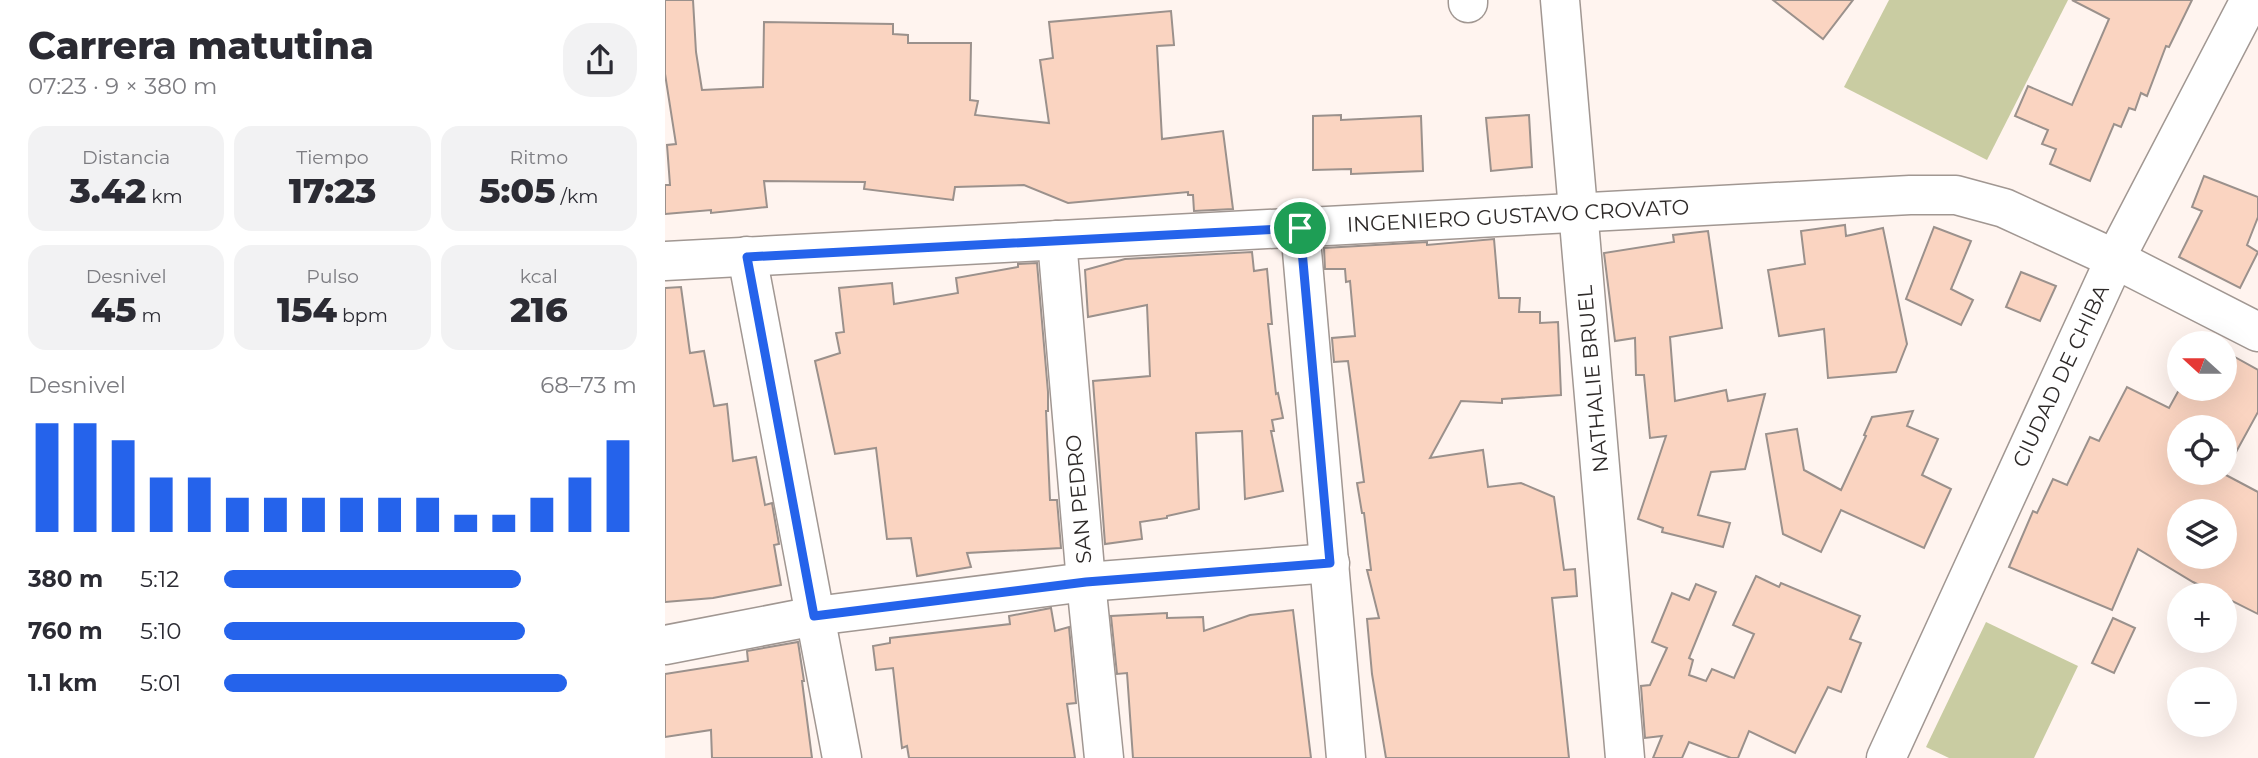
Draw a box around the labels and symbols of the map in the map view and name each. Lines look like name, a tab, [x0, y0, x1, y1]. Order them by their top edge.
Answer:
street label: INGENIERO GUSTAVO CROVATO	[1346, 194, 1690, 237]
pin	[1270, 198, 1330, 258]
street label: CIUDAD DE CHIBA	[2007, 280, 2114, 471]
street label: NATHALIE BRUEL	[1572, 284, 1613, 474]
north arrow	[2167, 331, 2237, 401]
street label: SAN PEDRO	[1060, 433, 1097, 565]

